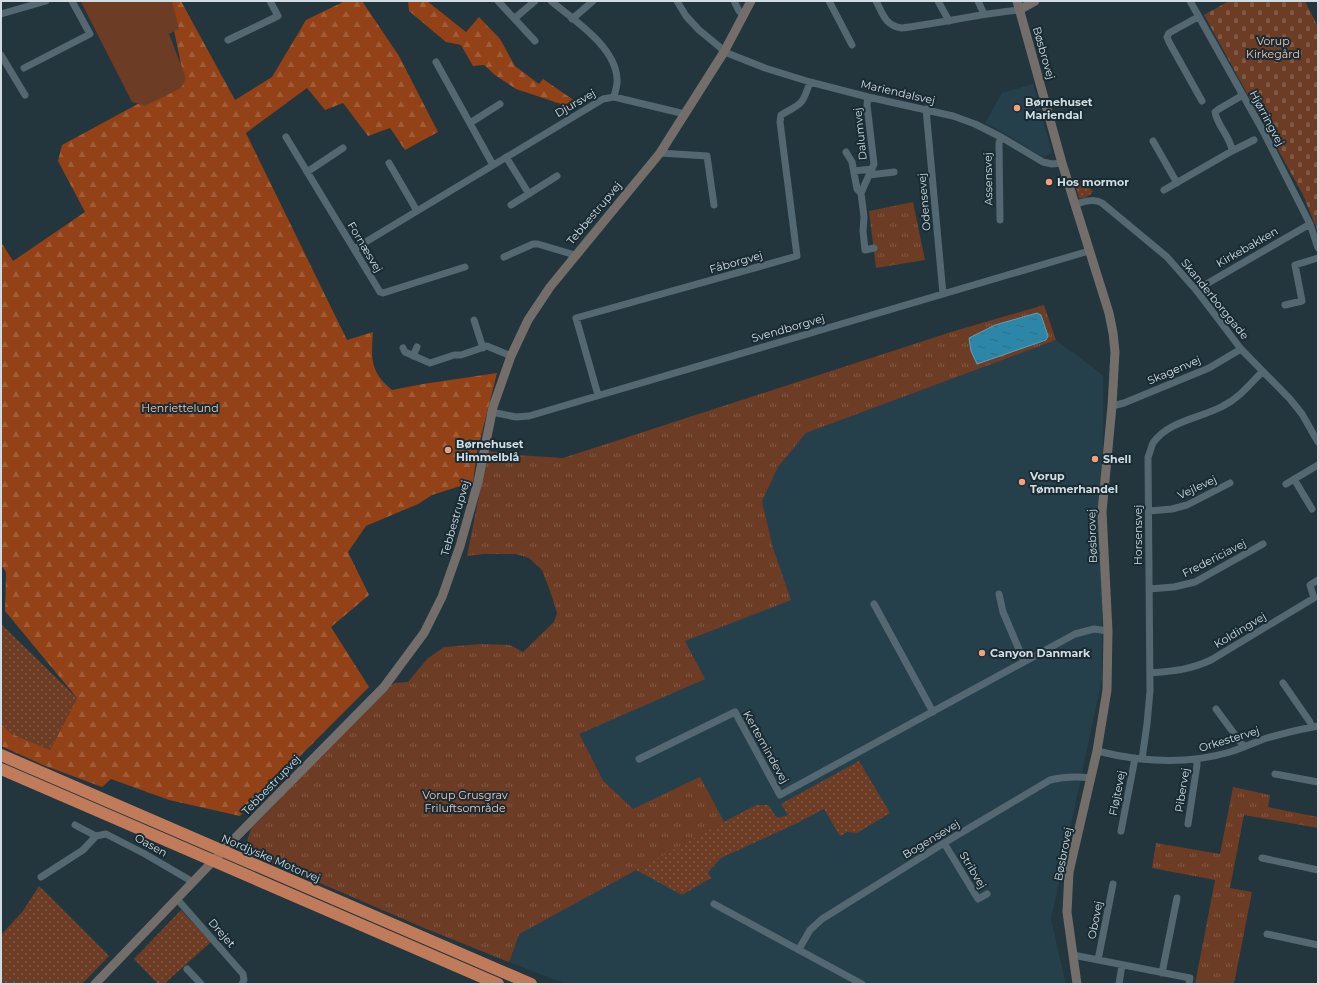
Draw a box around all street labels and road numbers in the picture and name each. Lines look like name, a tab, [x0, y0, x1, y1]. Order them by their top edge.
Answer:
street label: Bøsbrovej	[1030, 25, 1058, 81]
street label: Mariendalsvej	[859, 77, 937, 107]
street label: Djursvej	[552, 86, 598, 120]
street label: Hjørringvej	[1246, 88, 1288, 148]
street label: Dalumvej	[850, 107, 870, 161]
street label: Assensvej	[981, 152, 995, 206]
street label: Odensevej	[914, 172, 934, 232]
street label: Tebbestrupvej	[563, 179, 625, 247]
street label: Fornæsvej	[344, 219, 386, 275]
street label: Kirkebakken	[1214, 224, 1280, 270]
street label: Fåborgvej	[708, 248, 764, 276]
street label: Skanderborggade	[1178, 256, 1252, 342]
street label: Svendborgvej	[750, 311, 826, 345]
street label: Skagenvej	[1145, 352, 1203, 388]
street label: Vejlevej	[1175, 472, 1219, 502]
street label: Tebbestrupvej	[437, 478, 473, 558]
street label: Horsensvej	[1131, 505, 1145, 565]
street label: Bøsbrovej	[1084, 509, 1100, 563]
street label: Fredericiavej	[1180, 536, 1248, 580]
street label: Koldingvej	[1211, 609, 1269, 651]
street label: Kertemindevej	[740, 708, 792, 786]
street label: Orkestervej	[1197, 723, 1261, 755]
street label: Tebbestrupvej	[239, 752, 303, 818]
street label: Pibervej	[1172, 767, 1192, 813]
street label: Fløjtevej	[1106, 769, 1128, 817]
street label: Bogensevej	[900, 816, 962, 862]
street label: Bøsbrovej	[1051, 826, 1075, 882]
street label: Oasen	[132, 830, 170, 860]
street label: Nordjyske Motorvej	[219, 831, 323, 885]
street label: Stribvej	[956, 849, 990, 891]
street label: Obovej	[1084, 900, 1106, 940]
street label: Drejet	[206, 916, 239, 951]

